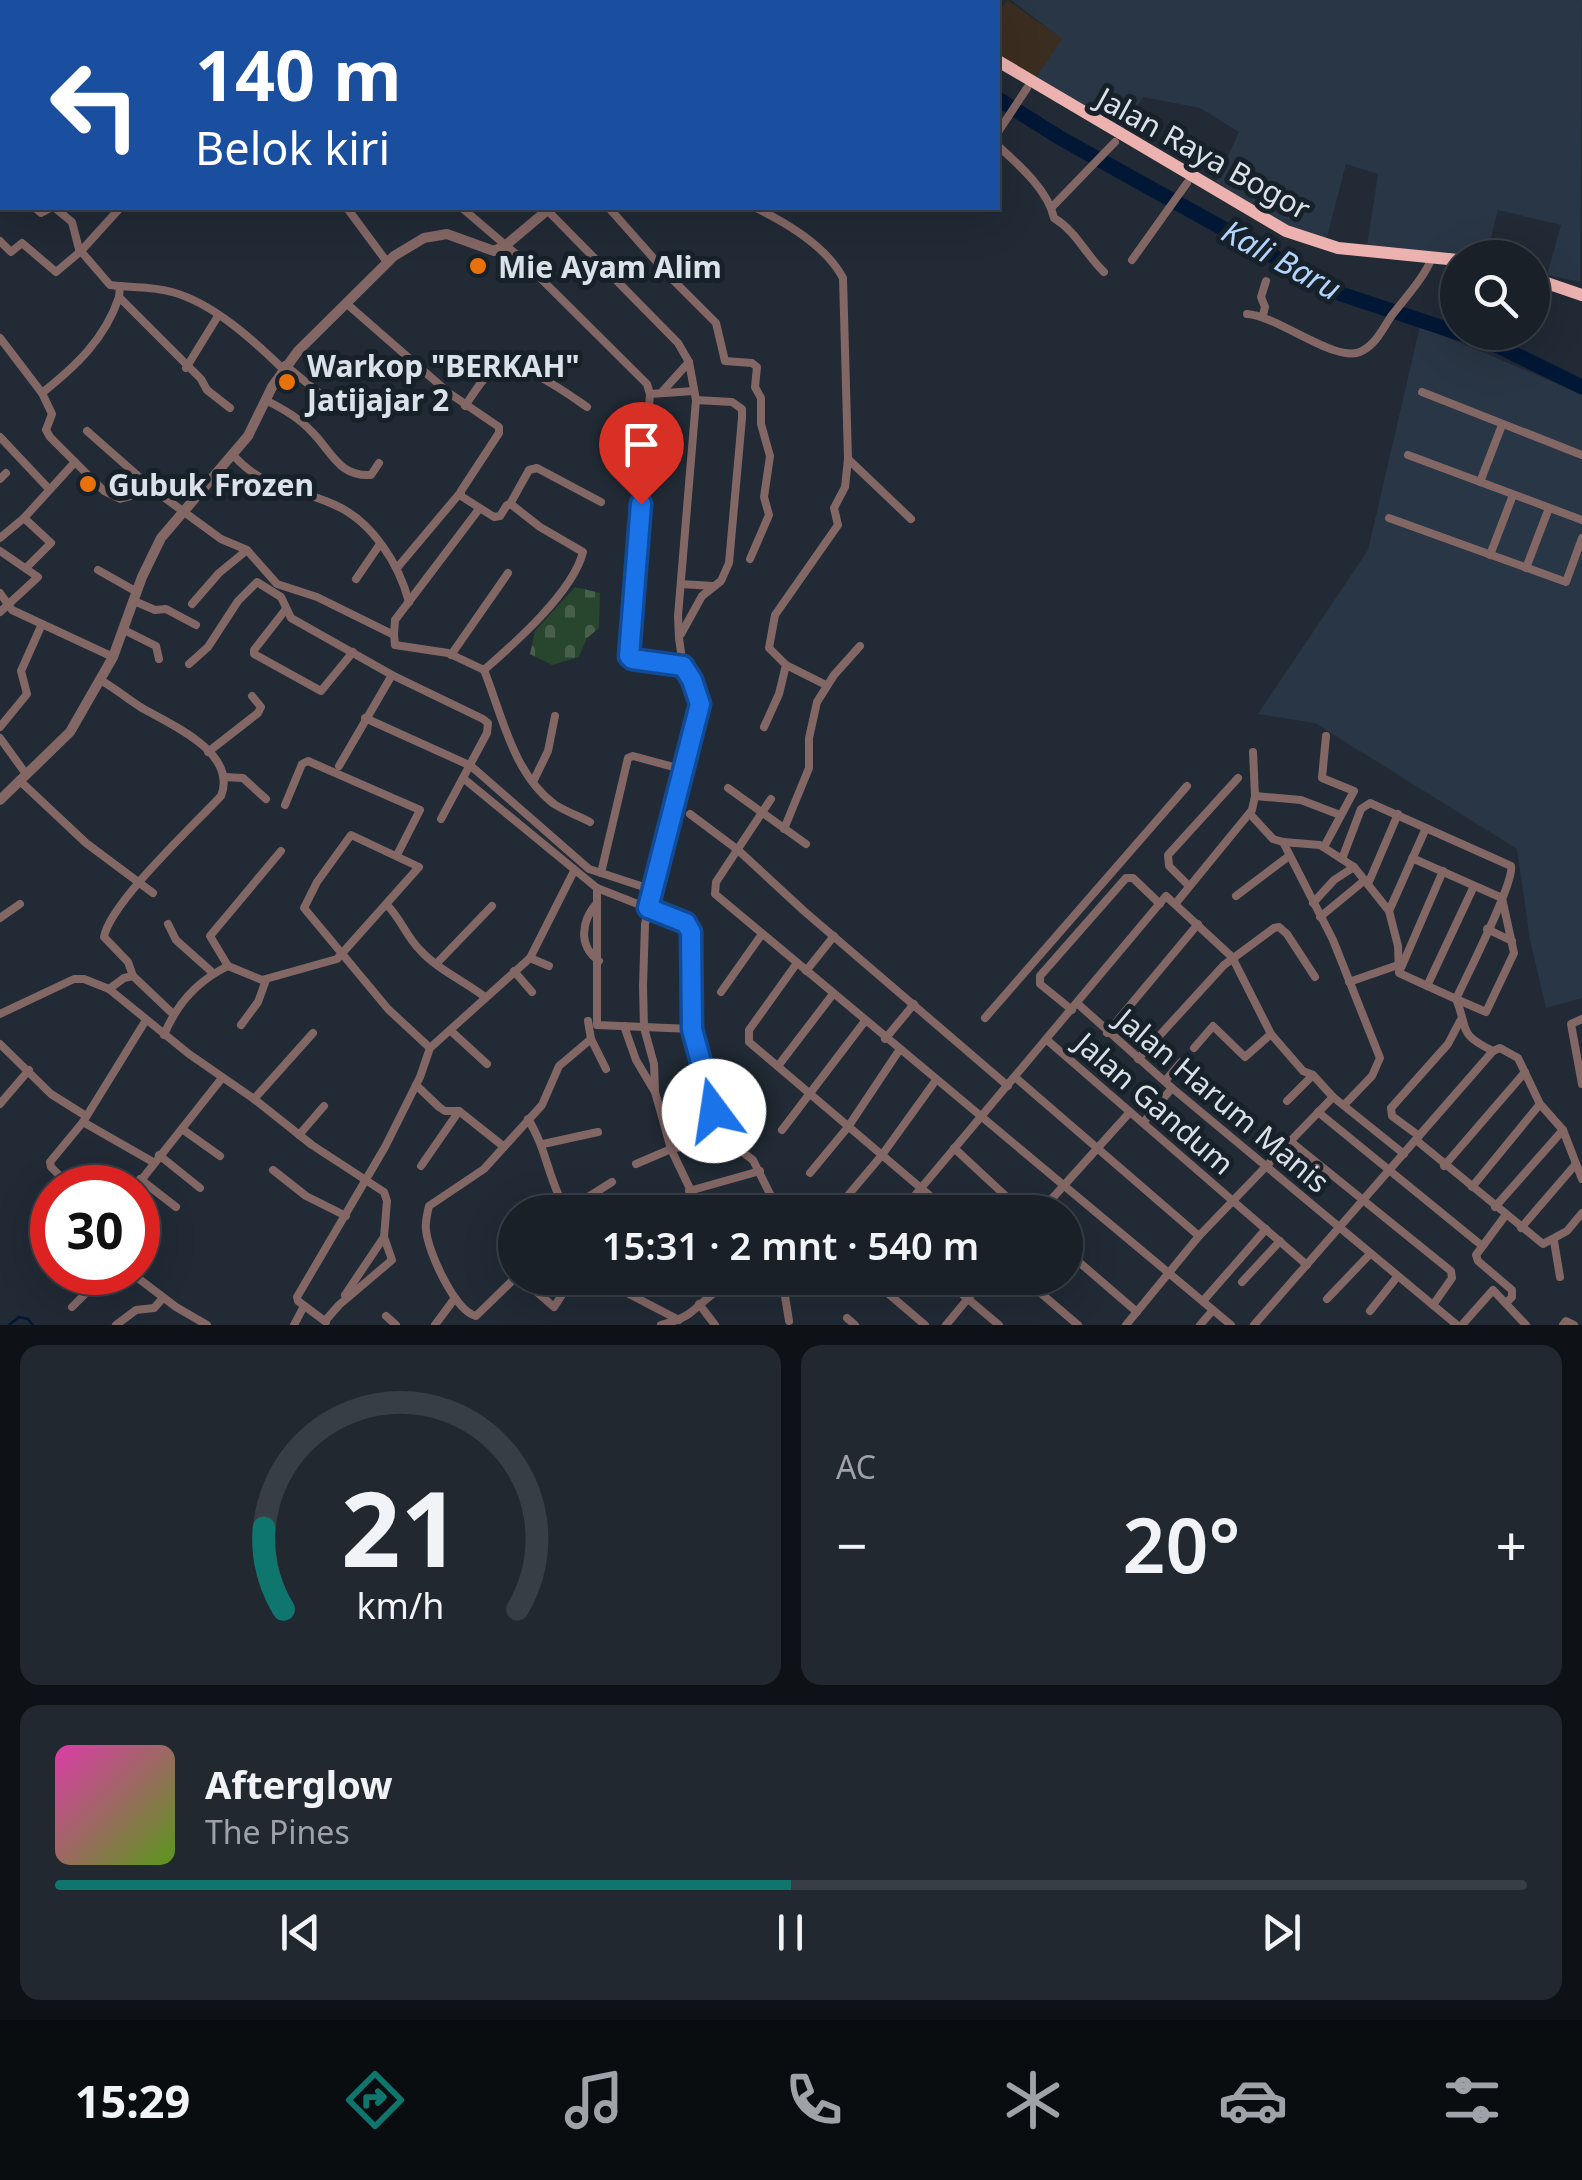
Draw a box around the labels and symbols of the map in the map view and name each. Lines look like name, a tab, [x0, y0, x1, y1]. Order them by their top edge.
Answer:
street label: Jalan Raya Bogor	[1087, 76, 1318, 229]
water label: Kali Baru	[1215, 209, 1349, 309]
place label: Mie Ayam Alim	[498, 246, 722, 287]
marker: Mie Ayam Alim	[467, 255, 489, 277]
place label: Warkop "BERKAH" Jatijajar 2	[304, 345, 580, 420]
marker: Warkop "BERKAH" Jatijajar 2	[276, 371, 298, 393]
pin	[599, 402, 684, 505]
place label: Gubuk Frozen	[108, 464, 314, 505]
marker: Gubuk Frozen	[77, 473, 99, 495]
street label: Jalan Harum Manis	[1105, 997, 1338, 1201]
street label: Jalan Gandum	[1064, 1021, 1243, 1183]
position arrow	[662, 1059, 766, 1163]
speed limit sign: 30	[30, 1165, 160, 1295]

